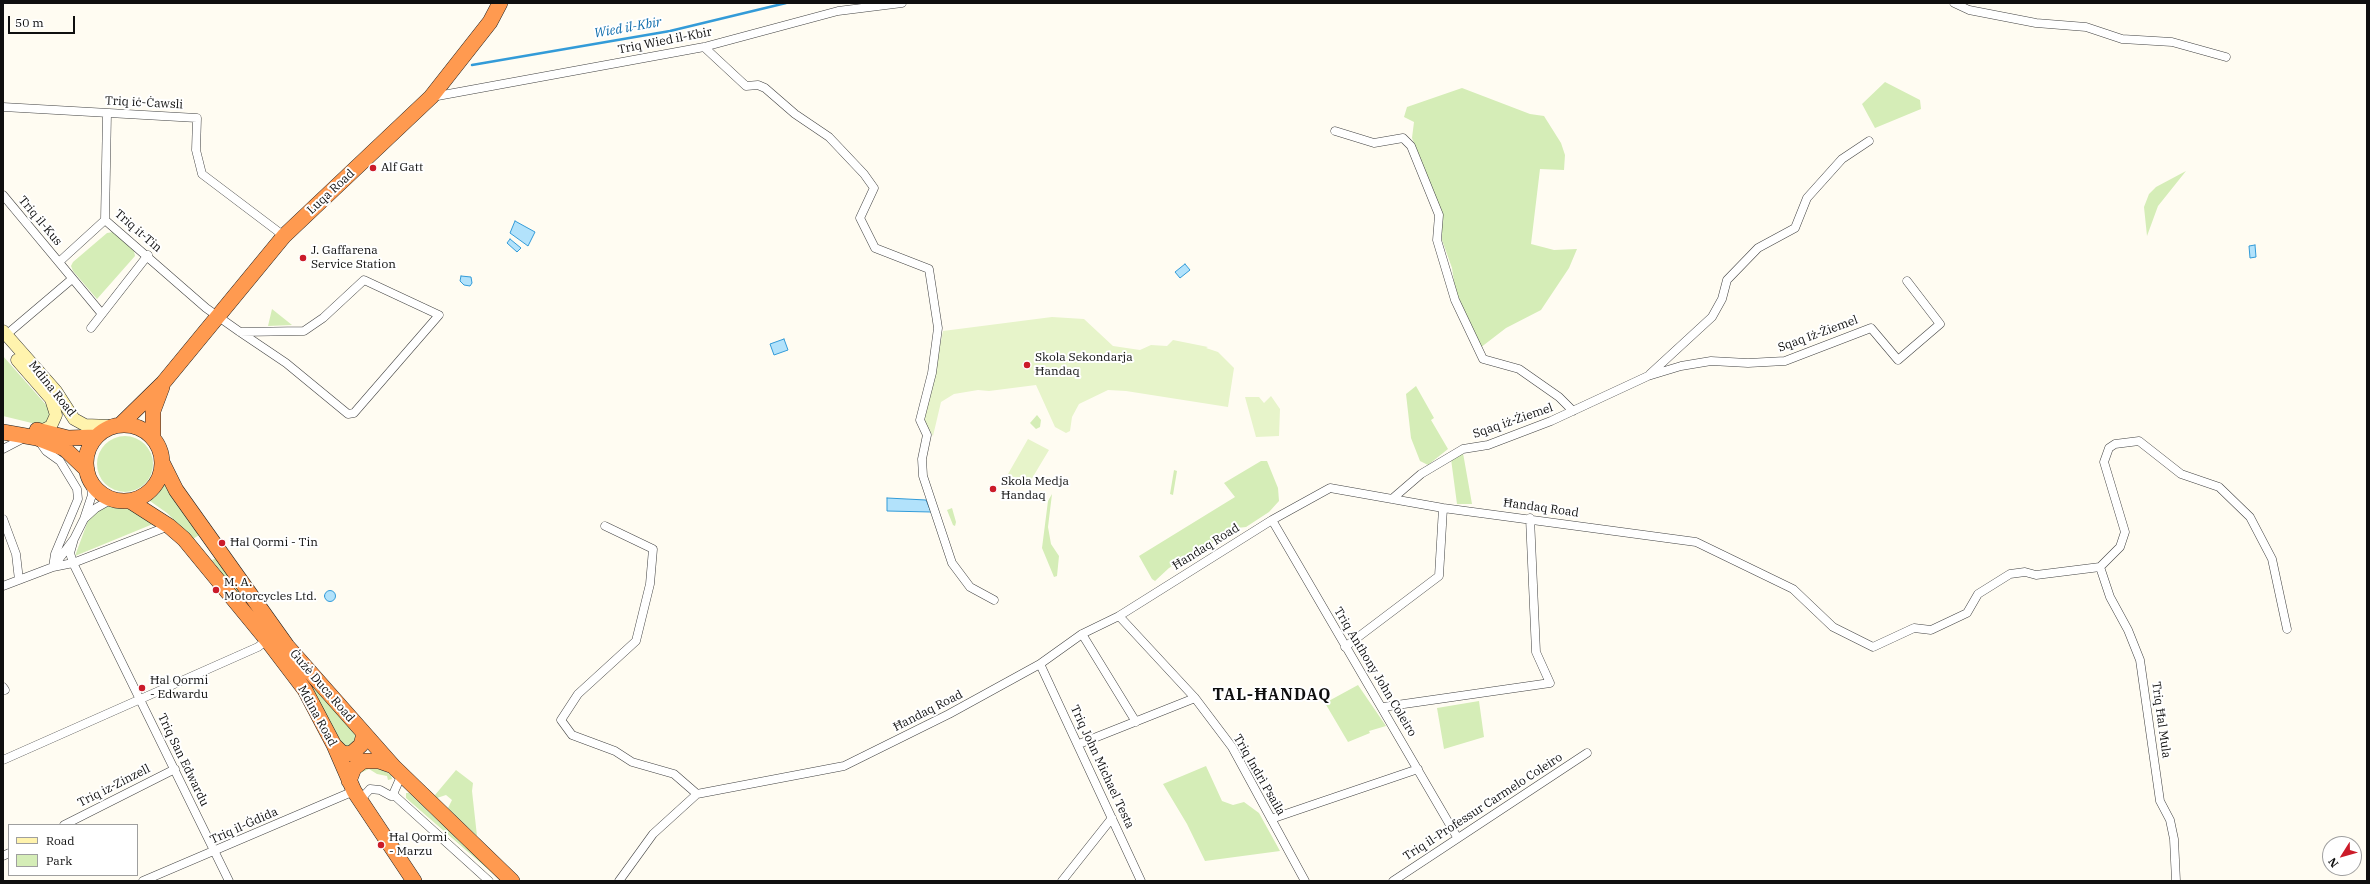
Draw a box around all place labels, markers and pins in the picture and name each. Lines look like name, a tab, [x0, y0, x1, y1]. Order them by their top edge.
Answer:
place label: Alf Gatt	[381, 161, 423, 175]
marker: Alf Gatt	[368, 163, 378, 173]
place label: J. Gaffarena Service Station	[311, 244, 396, 272]
marker: J. Gaffarena Service Station	[298, 253, 308, 263]
place label: Skola Sekondarja Ħandaq	[1035, 351, 1133, 379]
marker: Skola Sekondarja Ħandaq	[1022, 360, 1032, 370]
place label: Skola Medja Ħandaq	[1001, 475, 1069, 503]
marker: Skola Medja Ħandaq	[988, 484, 998, 494]
place label: Ħal Qormi - Tin	[230, 536, 318, 550]
marker: Ħal Qormi - Tin	[217, 538, 227, 548]
place label: M. A. Motorcycles Ltd.	[224, 576, 317, 604]
marker: M. A. Motorcycles Ltd.	[211, 585, 221, 595]
place label: Ħal Qormi - Edwardu	[150, 674, 208, 702]
marker: Ħal Qormi - Edwardu	[137, 683, 147, 693]
place label: Ħal Qormi - Marzu	[389, 831, 447, 859]
marker: Ħal Qormi - Marzu	[376, 840, 386, 850]

